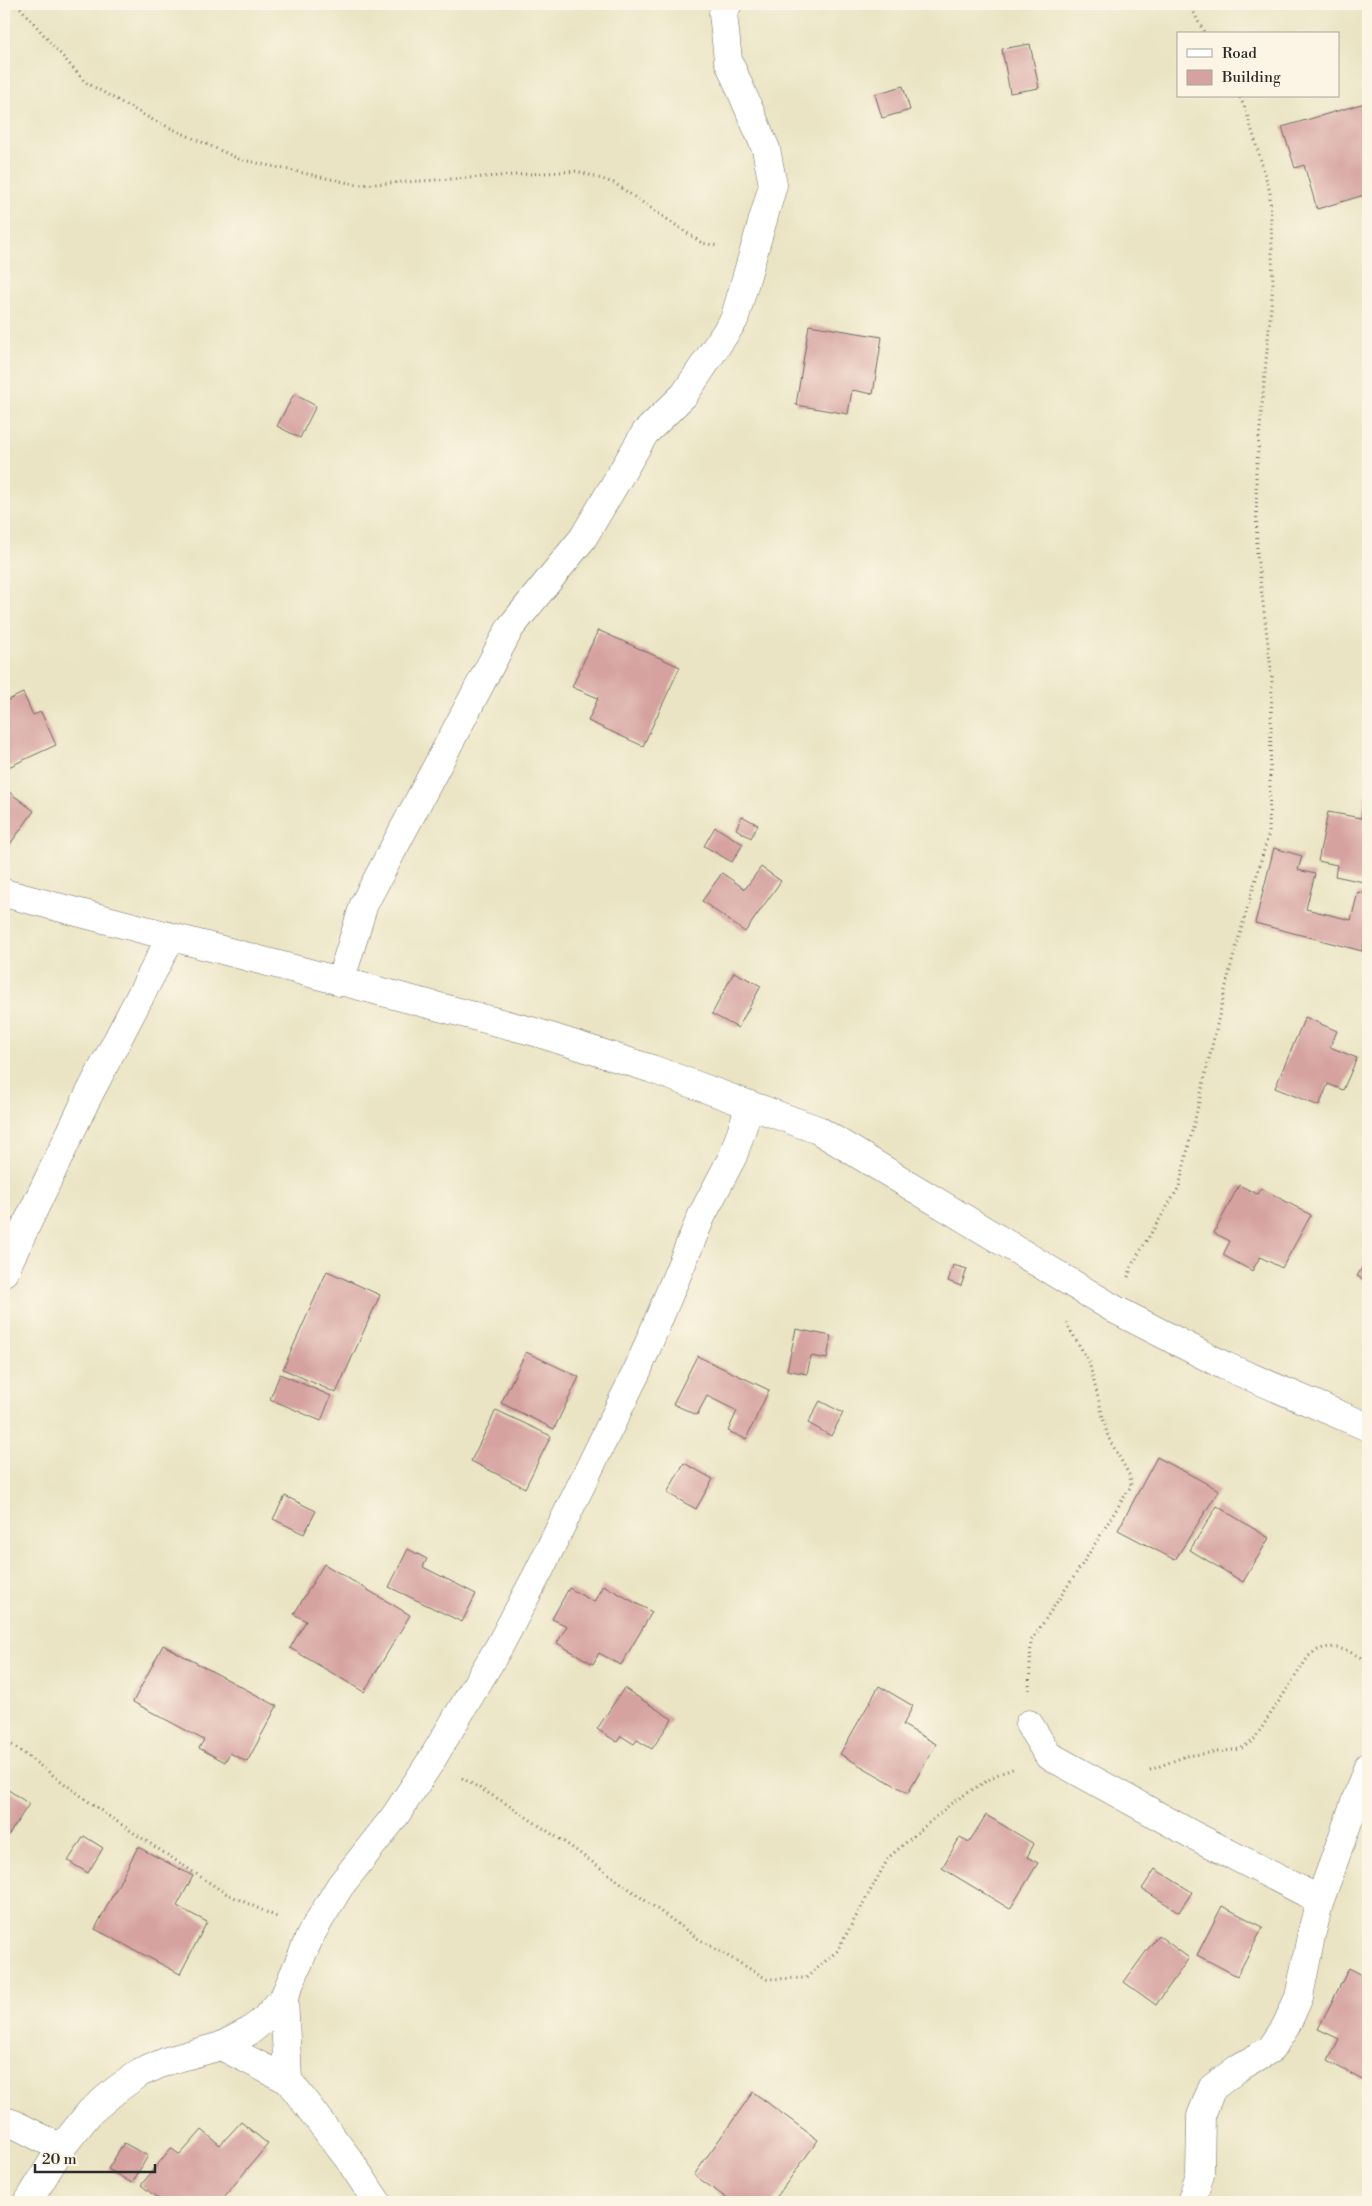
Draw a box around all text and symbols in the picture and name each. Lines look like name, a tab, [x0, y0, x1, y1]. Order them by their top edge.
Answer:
legend	[1177, 32, 1340, 98]
text: Road	[1222, 44, 1257, 63]
text: Building	[1221, 68, 1281, 87]
scale bar	[35, 2141, 155, 2173]
text: 20 m	[42, 2150, 77, 2169]

